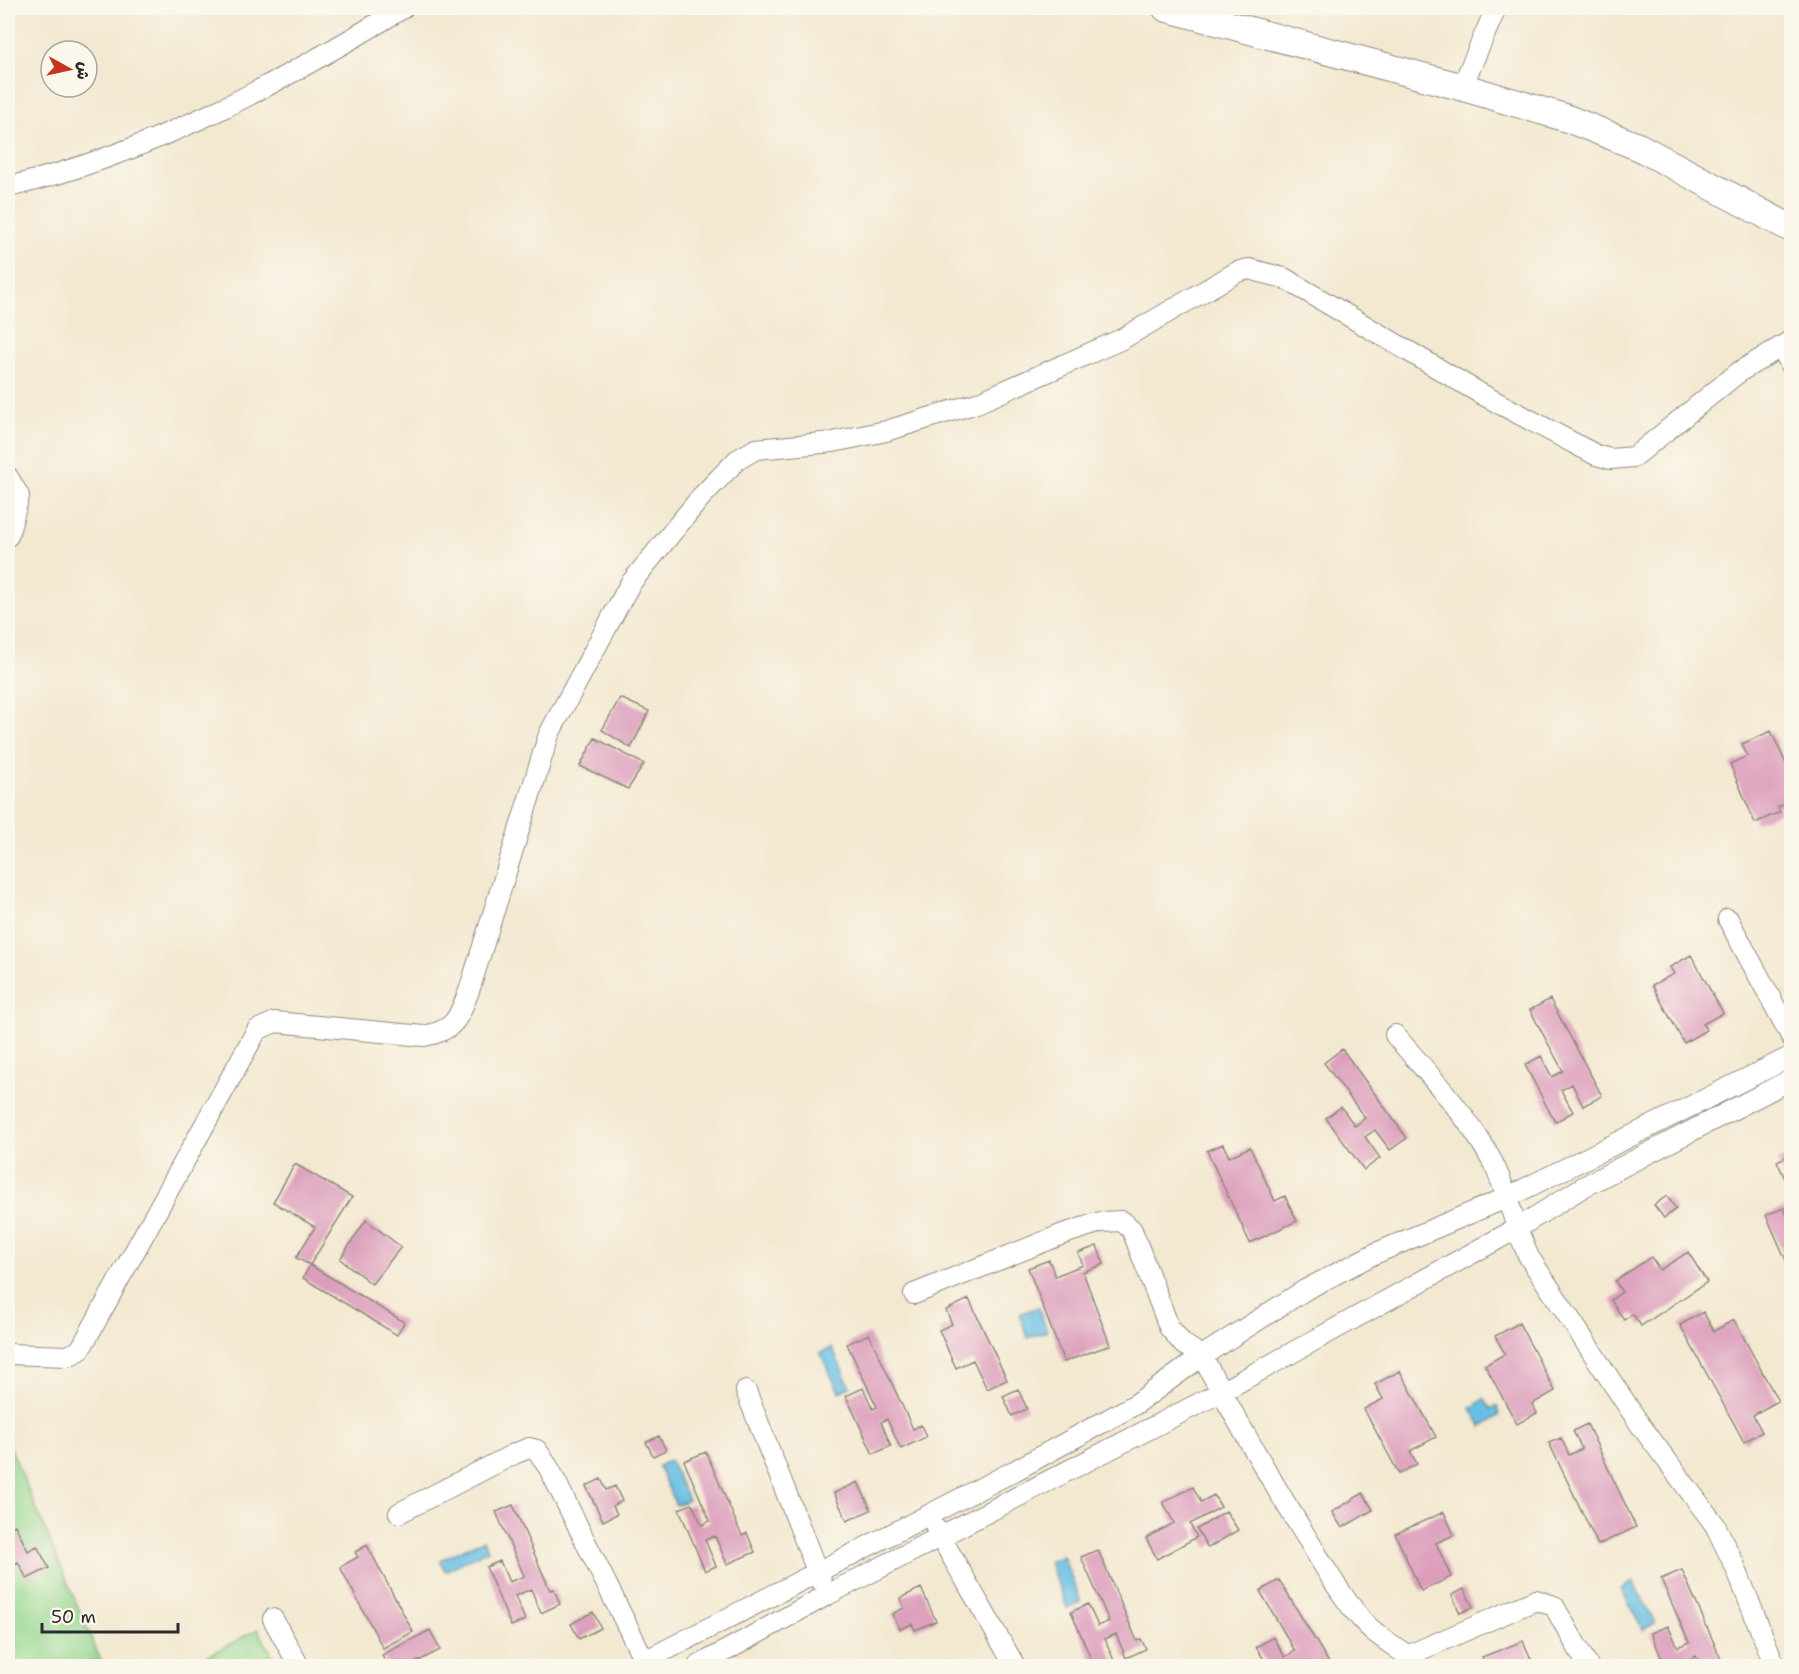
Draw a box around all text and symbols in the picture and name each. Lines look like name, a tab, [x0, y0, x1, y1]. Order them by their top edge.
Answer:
north arrow	[39, 39, 99, 99]
text: ش	[72, 61, 95, 81]
scale bar	[42, 1596, 178, 1634]
text: 50 m	[51, 1605, 96, 1629]

